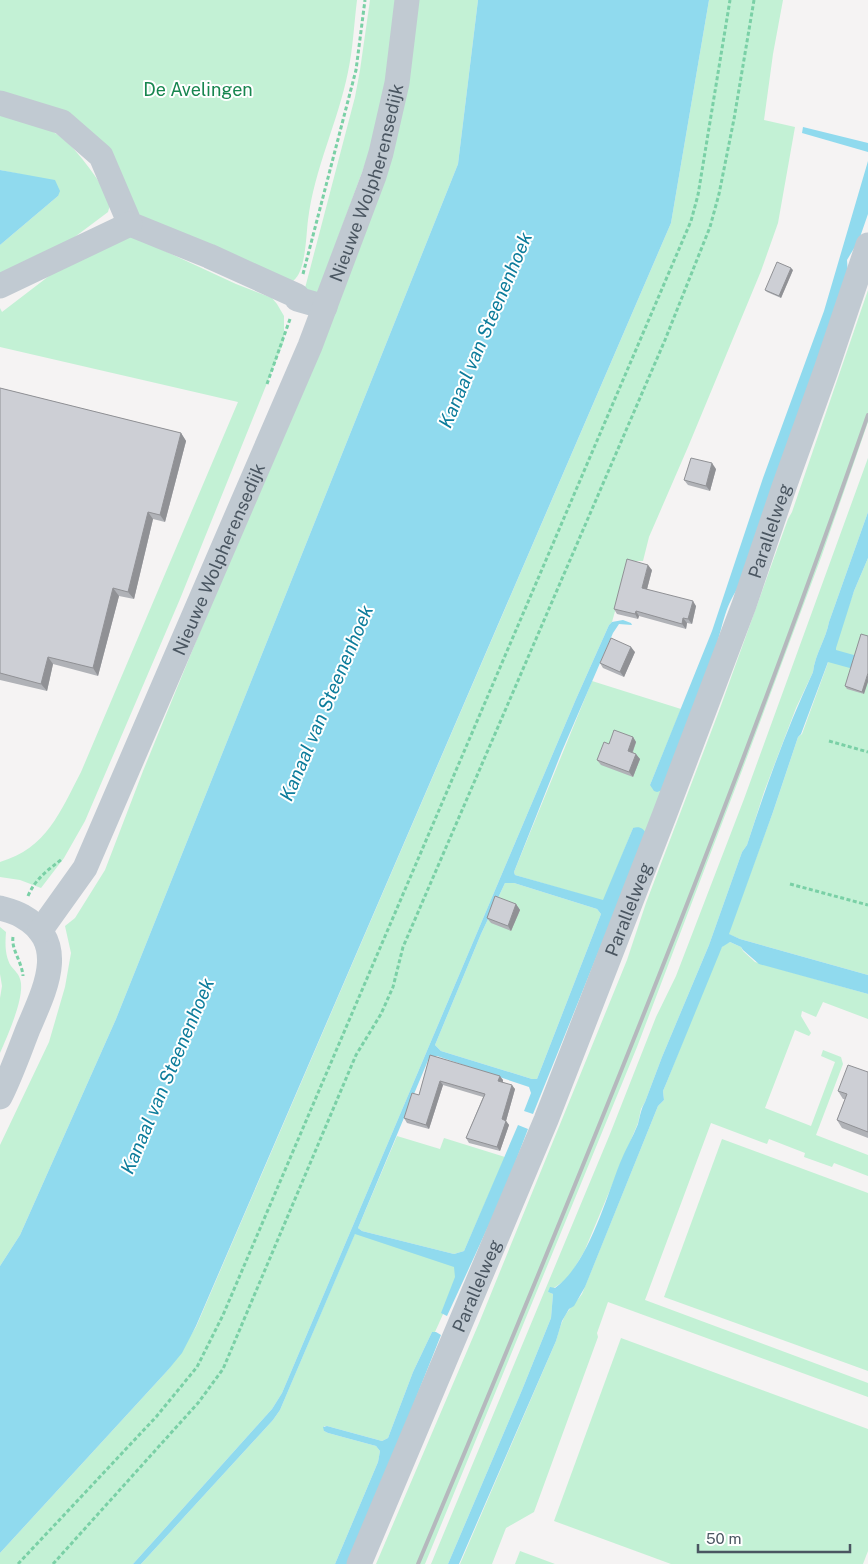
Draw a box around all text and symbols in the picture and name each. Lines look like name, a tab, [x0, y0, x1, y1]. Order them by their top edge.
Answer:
park label: De Avelingen	[143, 79, 253, 100]
street label: Nieuwe Wolpherensedijk	[325, 82, 407, 284]
water label: Kanaal van Steenenhoek	[434, 228, 537, 431]
street label: Nieuwe Wolpherensedijk	[168, 460, 269, 658]
street label: Parallelweg	[743, 481, 795, 581]
water label: Kanaal van Steenenhoek	[275, 601, 378, 804]
street label: Parallelweg	[600, 859, 656, 959]
water label: Kanaal van Steenenhoek	[116, 974, 219, 1177]
street label: Parallelweg	[447, 1236, 505, 1335]
scale bar	[698, 1522, 850, 1554]
text: 50 m	[706, 1530, 741, 1547]

